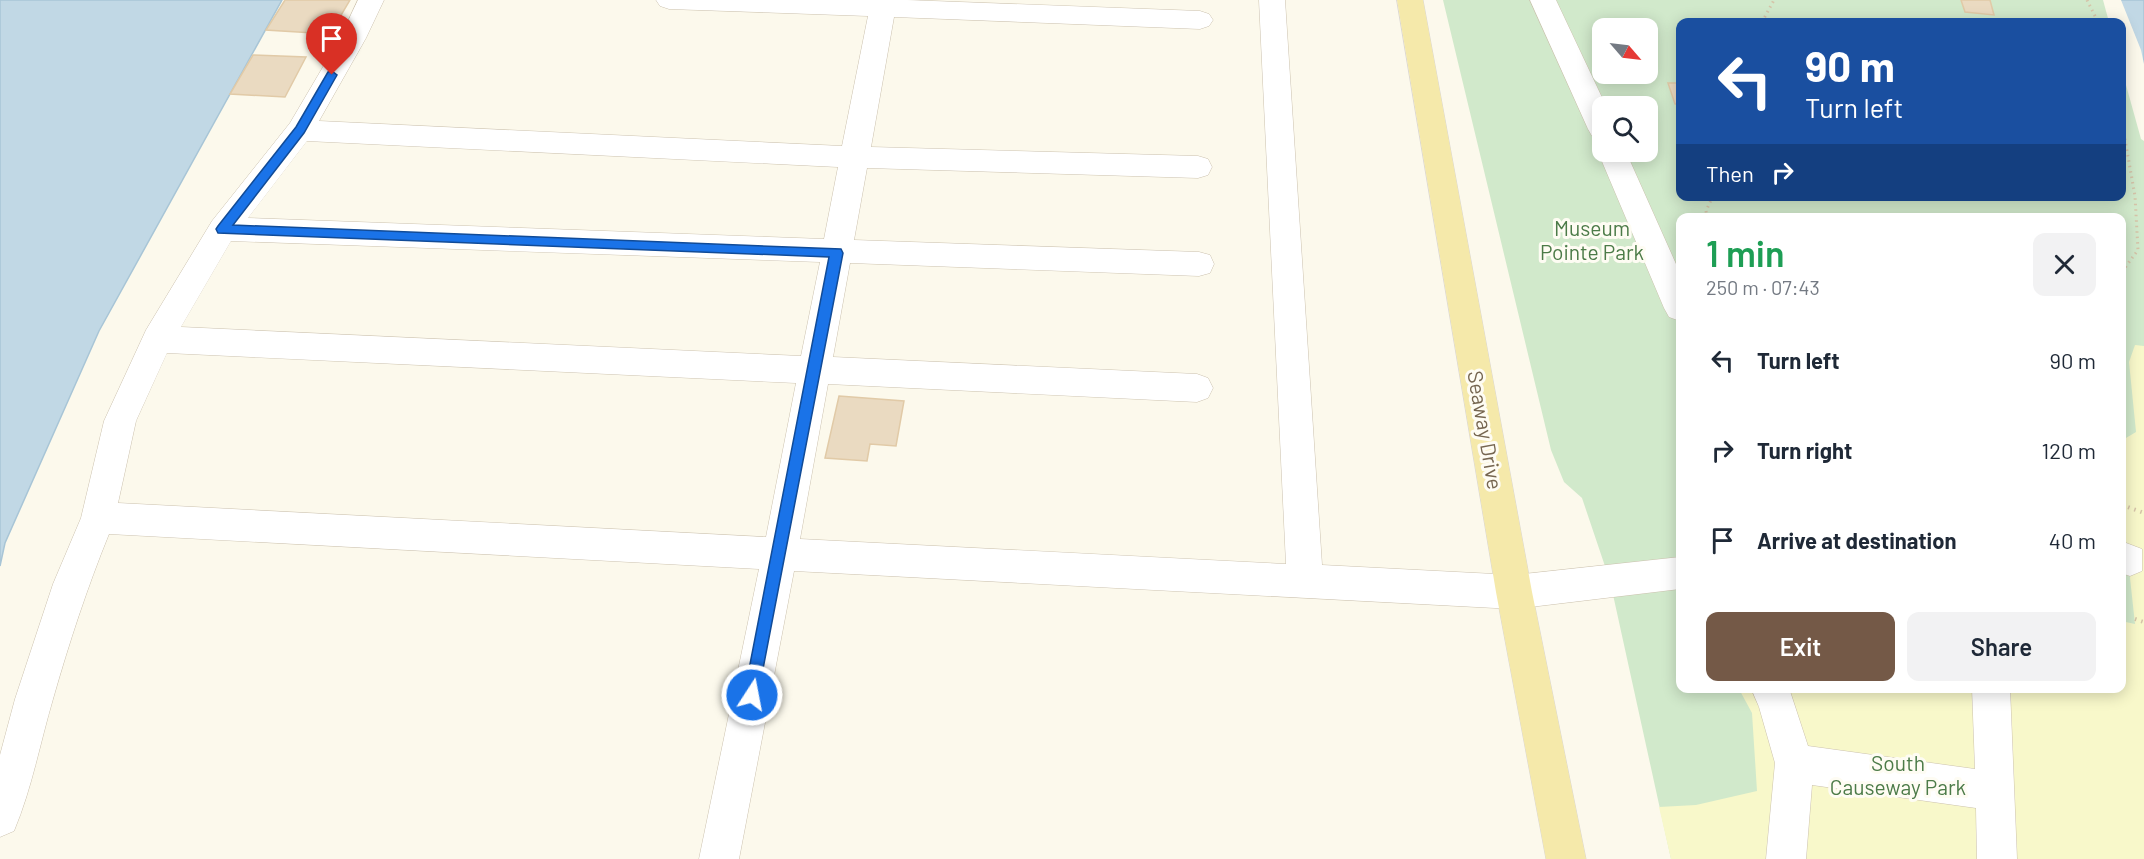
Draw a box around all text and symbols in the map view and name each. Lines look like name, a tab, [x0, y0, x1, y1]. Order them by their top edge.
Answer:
pin	[306, 13, 357, 75]
north arrow	[1592, 18, 1658, 84]
map controls	[1592, 18, 1658, 162]
icon: arrive	[315, 22, 348, 55]
text: 90 m	[1805, 40, 1895, 90]
icon: left	[1706, 42, 1784, 120]
text: Turn left	[1805, 91, 1903, 123]
button: search	[1592, 96, 1658, 162]
icon: right	[1766, 156, 1799, 189]
text: Then	[1706, 160, 1754, 186]
park label: Museum Pointe Park	[1540, 215, 1644, 264]
text: 1 min	[1706, 231, 1785, 274]
button: close	[2033, 233, 2096, 296]
text: 250 m · 07:43	[1706, 275, 1820, 299]
icon: left	[1706, 344, 1739, 377]
text: Turn left	[1757, 347, 1840, 373]
text: 90 m	[2050, 347, 2096, 373]
street label: Seaway Drive	[1463, 369, 1509, 491]
icon: right	[1706, 434, 1739, 467]
text: Turn right	[1757, 437, 1852, 463]
text: 120 m	[2041, 437, 2096, 463]
icon: arrive	[1706, 524, 1739, 557]
text: Arrive at destination	[1757, 527, 1956, 553]
text: 40 m	[2049, 527, 2096, 553]
button: Exit	[1706, 612, 1895, 681]
button: Share	[1907, 612, 2096, 681]
position arrow	[720, 663, 784, 727]
park label: South Causeway Park	[1830, 750, 1966, 799]

